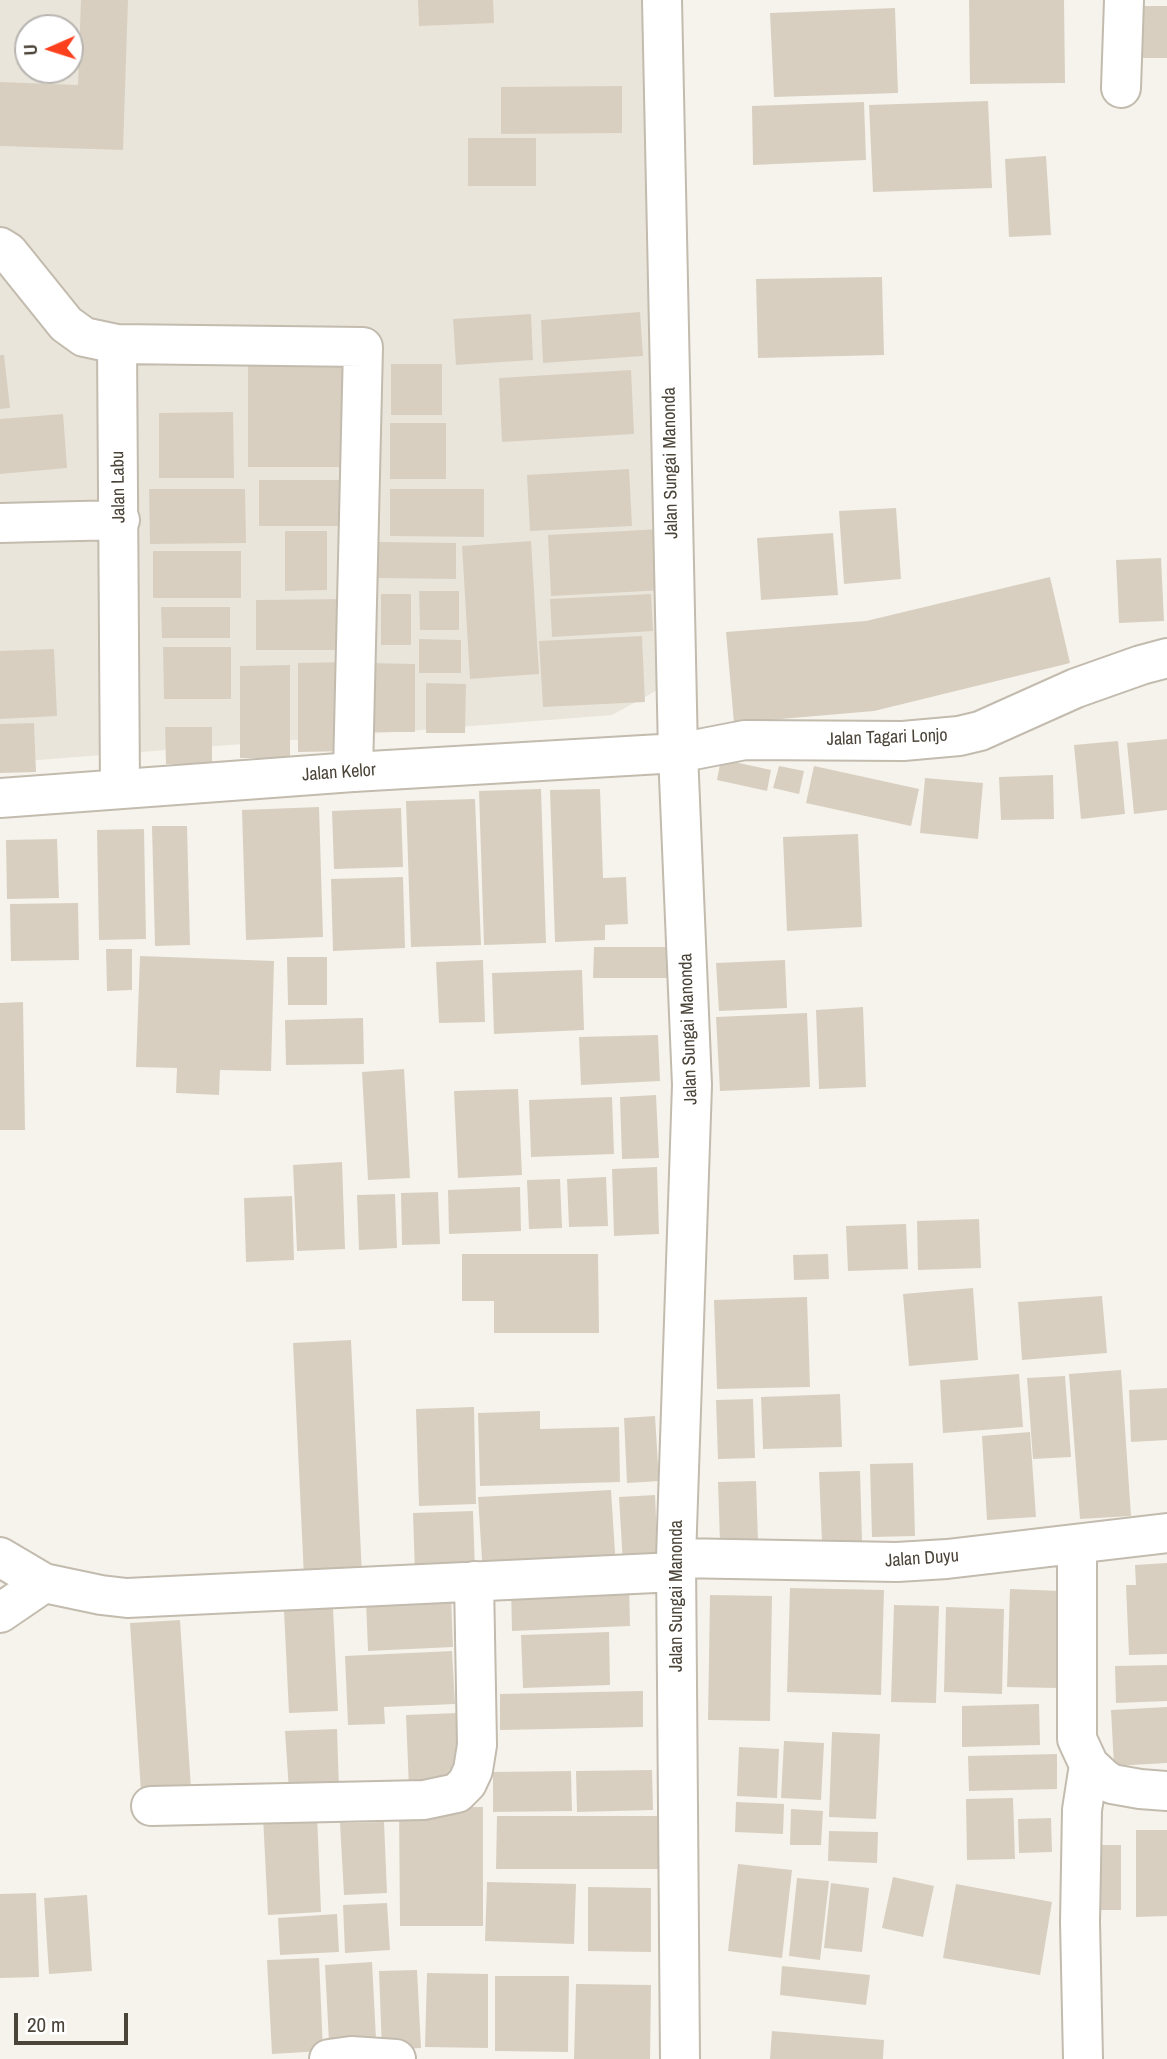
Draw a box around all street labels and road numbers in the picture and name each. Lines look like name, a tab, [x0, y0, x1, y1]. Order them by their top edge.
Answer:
street label: Jalan Sungai Manonda	[659, 387, 683, 539]
street label: Jalan Labu	[108, 451, 130, 523]
street label: Jalan Tagari Lonjo	[826, 725, 948, 751]
street label: Jalan Kelor	[301, 760, 377, 786]
street label: Jalan Sungai Manonda	[676, 953, 702, 1105]
street label: Jalan Sungai Manonda	[666, 1520, 688, 1672]
street label: Jalan Duyu	[884, 1546, 960, 1572]

